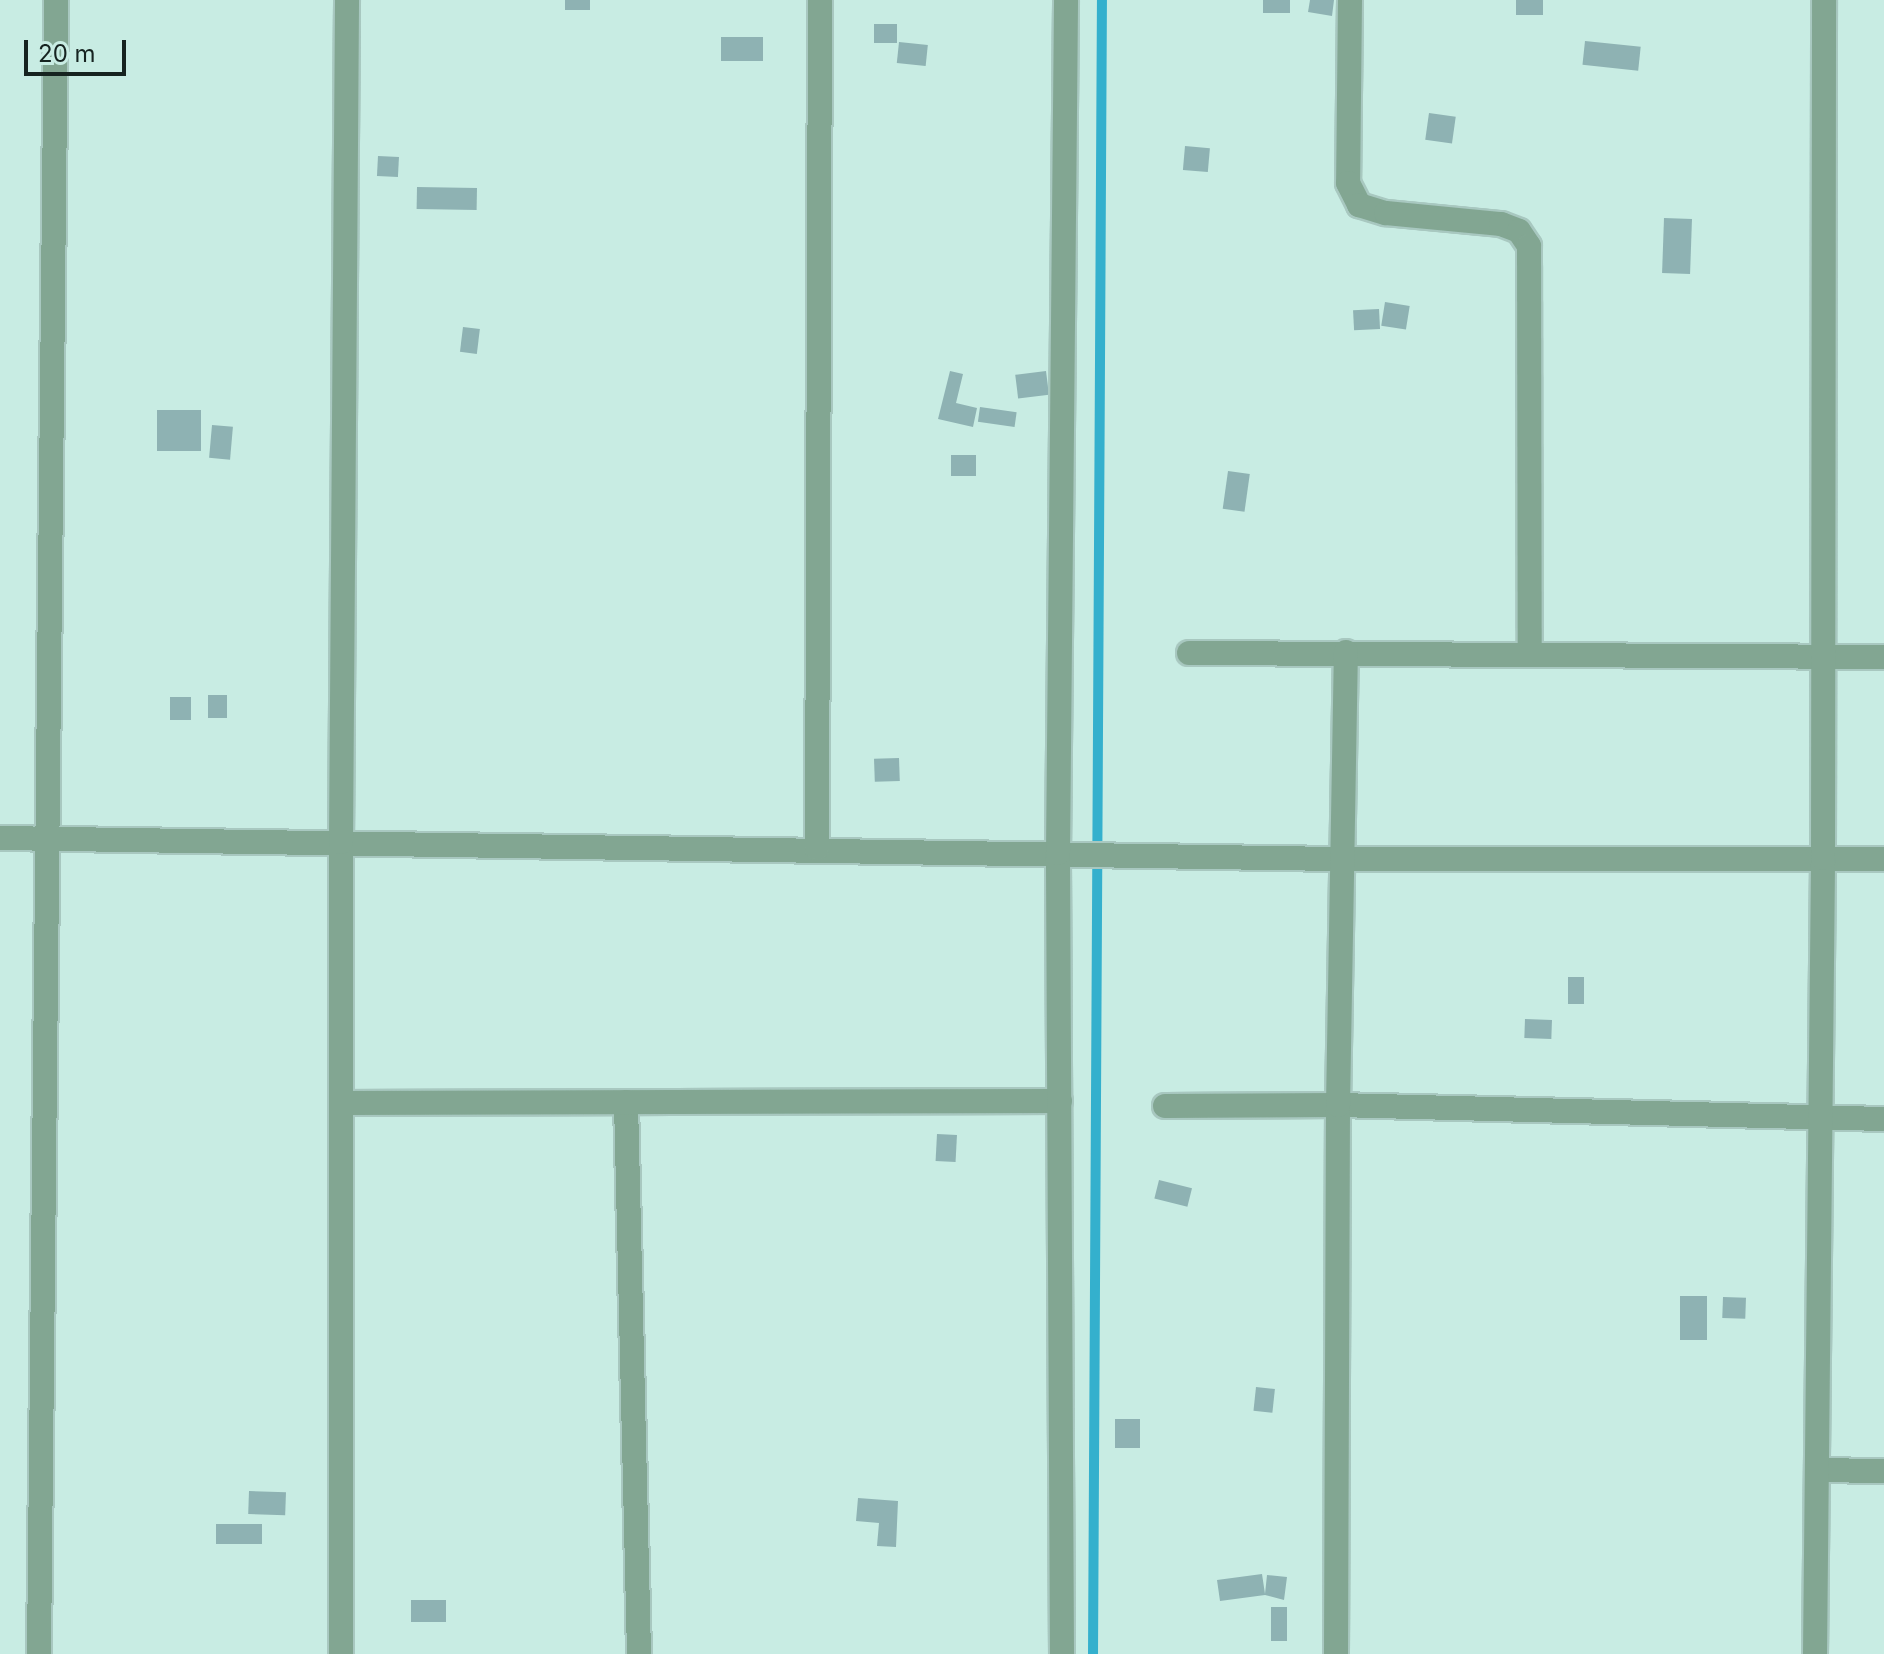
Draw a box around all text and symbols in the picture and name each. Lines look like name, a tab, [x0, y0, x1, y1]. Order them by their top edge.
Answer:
scale bar	[28, 24, 130, 74]
text: 20 m	[38, 39, 96, 68]

